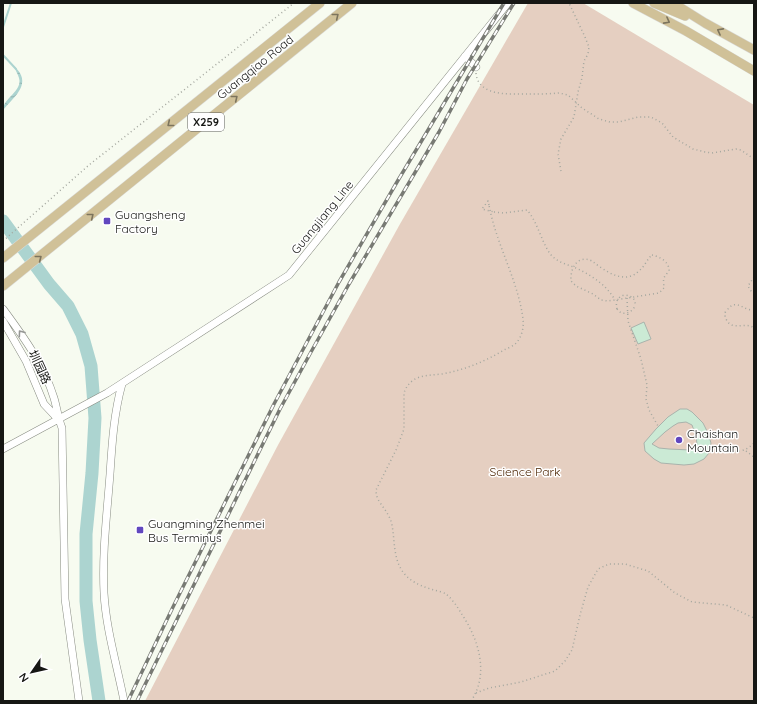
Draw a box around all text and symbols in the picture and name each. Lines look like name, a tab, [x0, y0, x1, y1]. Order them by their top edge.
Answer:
one-way arrow	[331, 14, 338, 21]
one-way arrow	[663, 17, 671, 24]
one-way arrow	[716, 28, 724, 36]
street label: Guangqiao Road	[214, 32, 296, 102]
one-way arrow	[231, 96, 238, 103]
road number: X259	[188, 113, 224, 131]
one-way arrow	[167, 120, 175, 127]
street label: Guangjiang Line	[288, 177, 356, 257]
place label: Guangsheng Factory	[115, 207, 185, 236]
one-way arrow	[86, 213, 93, 220]
marker: Guangsheng Factory	[102, 216, 112, 226]
one-way arrow	[34, 255, 41, 262]
one-way arrow	[19, 331, 26, 338]
street label: 圳园路	[26, 348, 54, 386]
place label: Chaishan Mountain	[687, 426, 739, 455]
marker: Chaishan Mountain	[674, 435, 684, 445]
park label: Science Park	[490, 464, 560, 479]
place label: Guangming Zhenmei Bus Terminus	[148, 516, 265, 545]
marker: Guangming Zhenmei Bus Terminus	[135, 525, 145, 535]
north arrow	[12, 652, 52, 692]
text: N	[16, 670, 32, 685]

